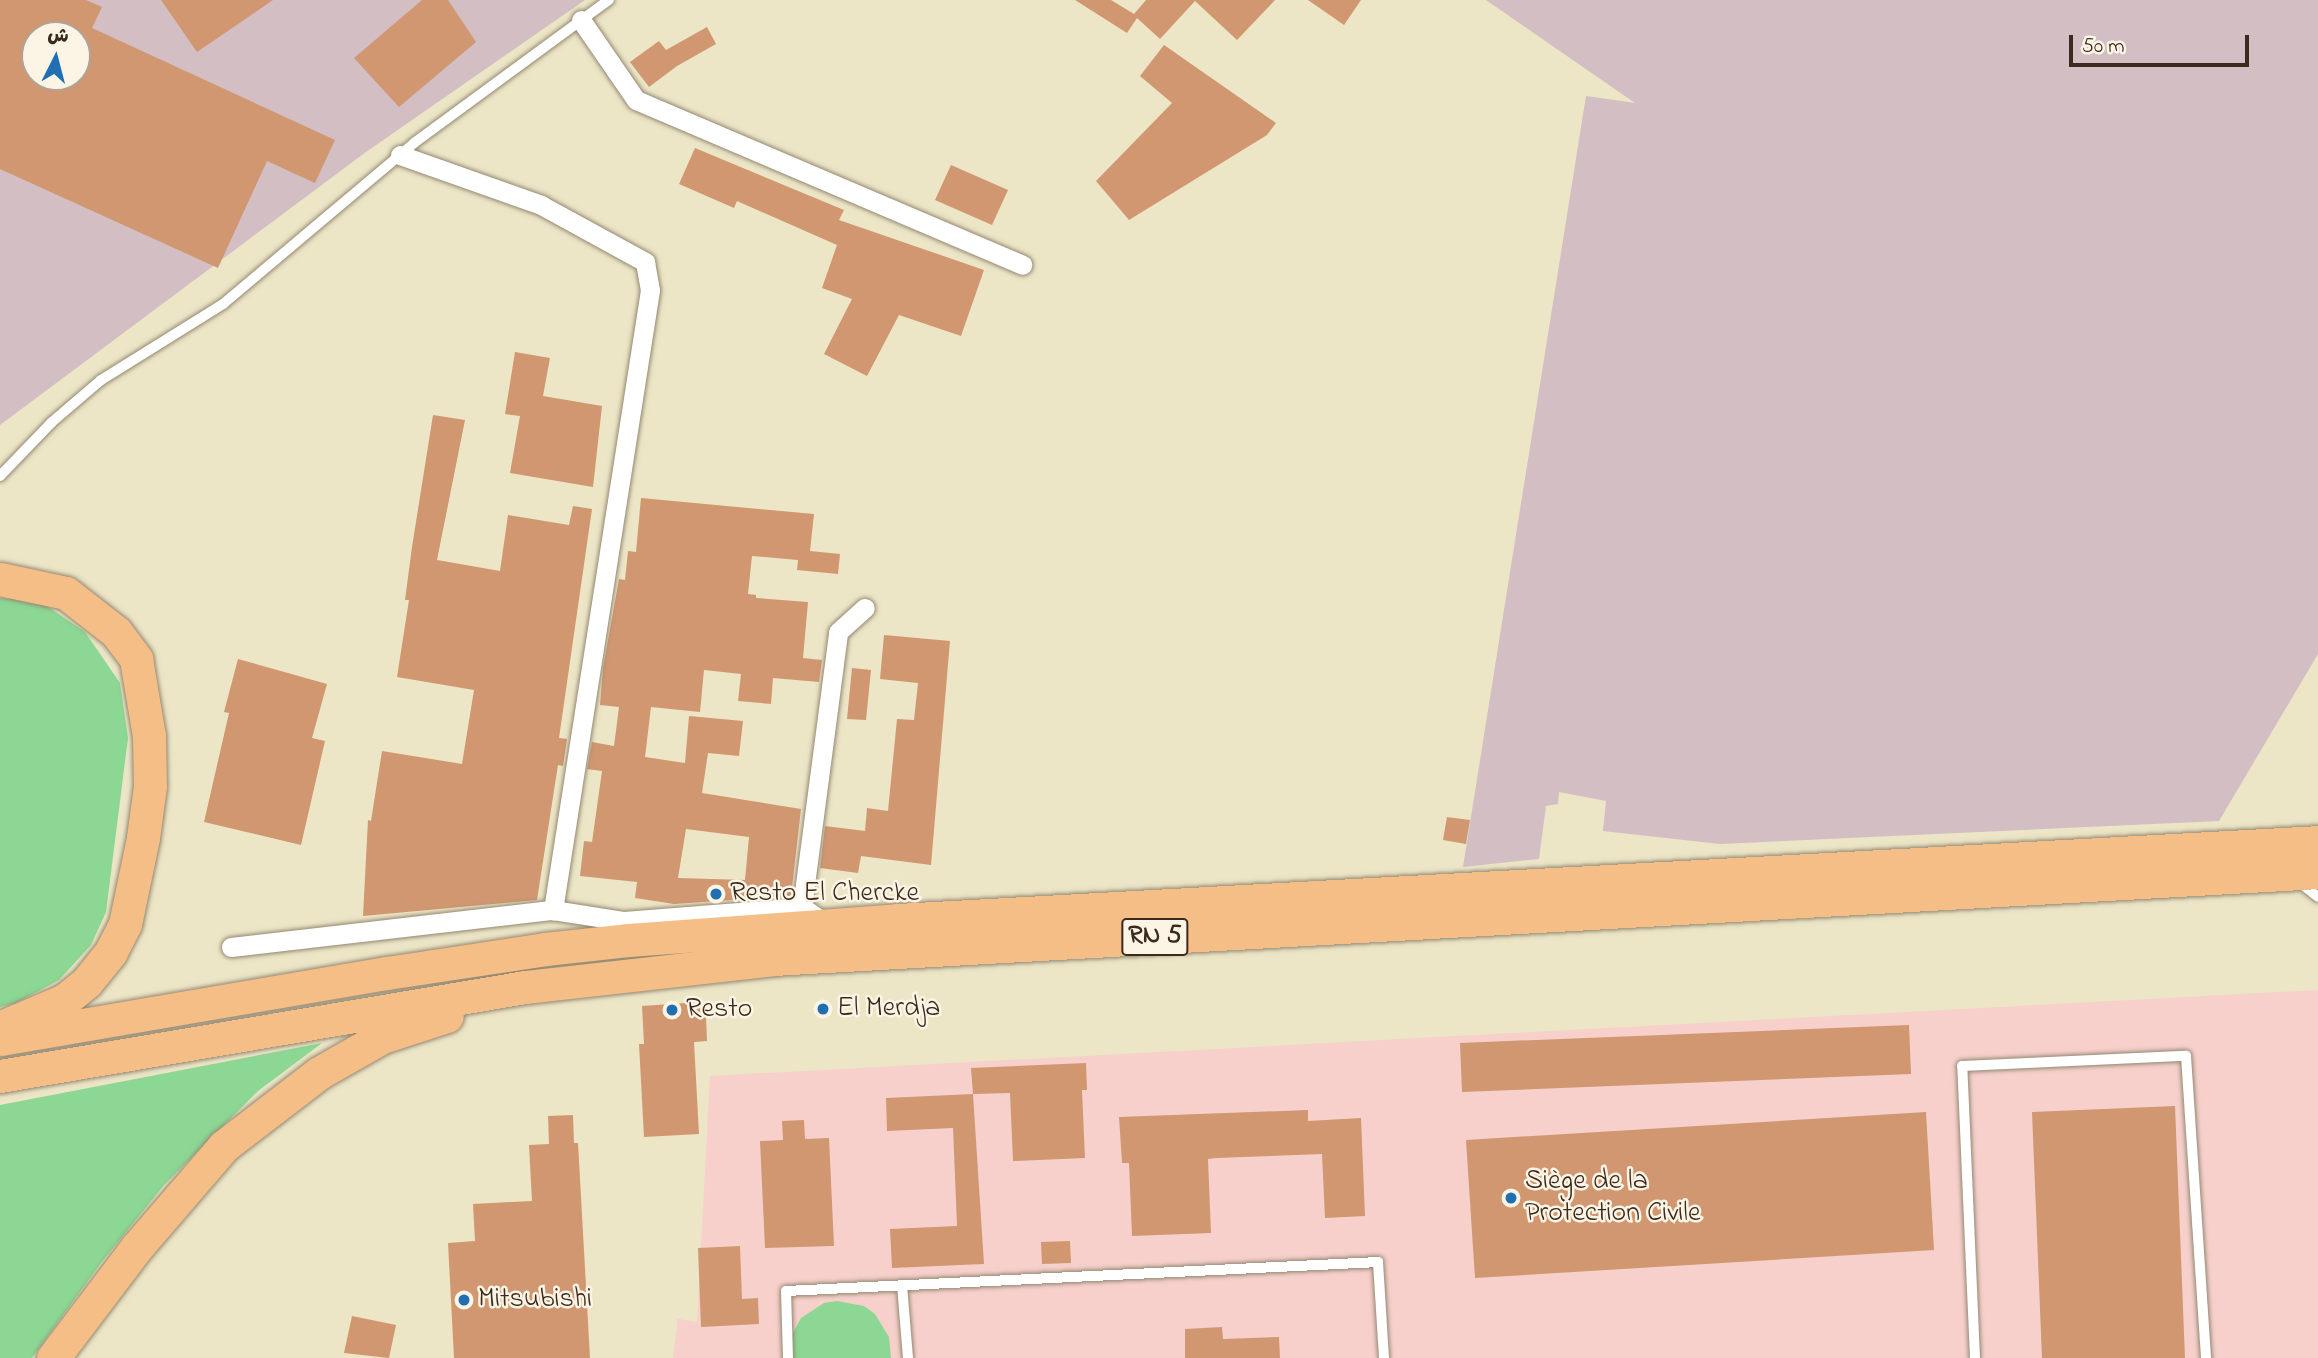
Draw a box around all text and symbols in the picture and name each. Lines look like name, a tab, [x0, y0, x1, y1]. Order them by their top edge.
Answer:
north arrow	[21, 21, 91, 91]
scale bar	[2073, 21, 2253, 65]
text: ش	[46, 22, 70, 51]
text: 50 m	[2082, 32, 2125, 62]
place label: Resto El Chercke	[730, 877, 919, 911]
marker: Resto El Chercke	[708, 886, 724, 902]
road number: RN 5	[1120, 914, 1190, 960]
place label: El Merdja	[837, 992, 940, 1026]
place label: Resto	[686, 993, 752, 1027]
marker: El Merdja	[815, 1001, 831, 1017]
marker: Resto	[664, 1002, 680, 1018]
place label: Siège de la Protection Civile	[1525, 1165, 1700, 1231]
marker: Siège de la Protection Civile	[1503, 1190, 1519, 1206]
place label: Mitsubishi	[478, 1283, 592, 1317]
marker: Mitsubishi	[456, 1292, 472, 1308]

